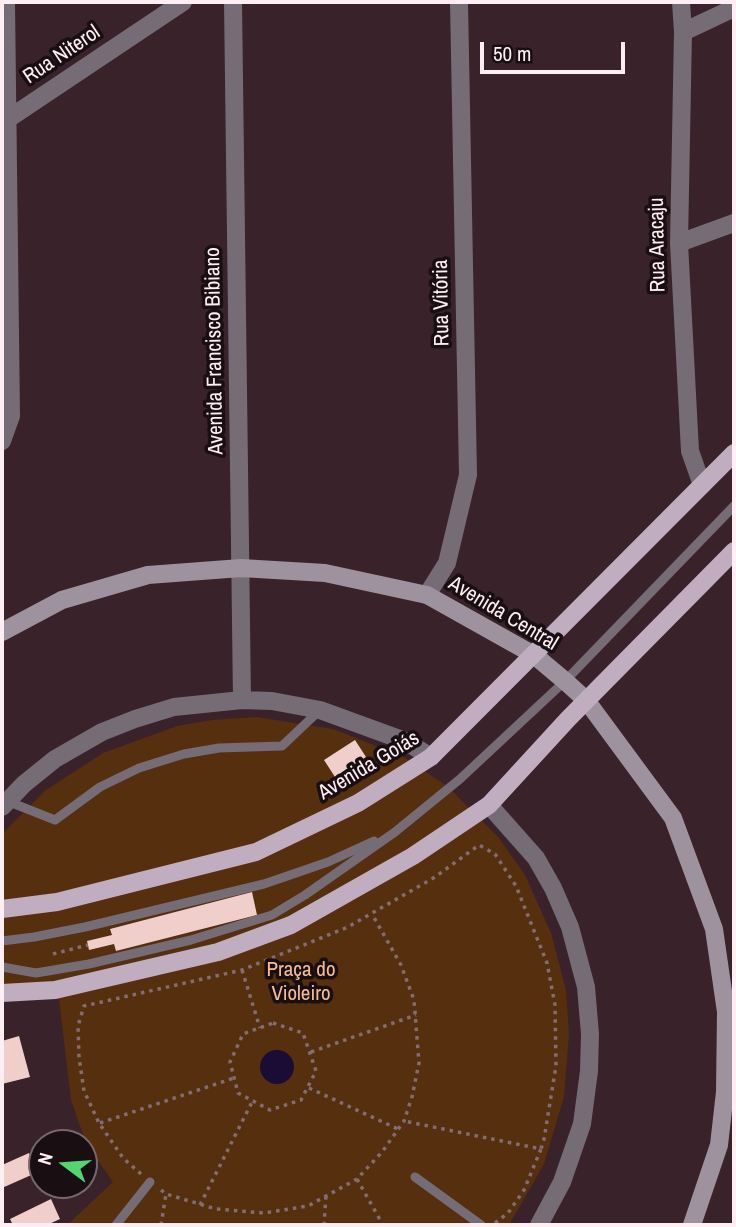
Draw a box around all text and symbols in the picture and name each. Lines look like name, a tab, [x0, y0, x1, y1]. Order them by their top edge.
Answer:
street label: Rua Niterol	[19, 20, 105, 90]
scale bar	[484, 28, 629, 72]
text: 50 m	[493, 39, 531, 68]
street label: Rua Aracaju	[645, 197, 671, 293]
street label: Avenida Francisco Bibiano	[201, 247, 229, 455]
street label: Rua Vitória	[429, 259, 455, 347]
street label: Avenida Central	[444, 571, 562, 657]
street label: Avenida Goiás	[314, 726, 424, 806]
park label: Praça do Violeiro	[267, 957, 335, 1007]
north arrow	[28, 1129, 98, 1199]
text: N	[31, 1150, 59, 1168]

